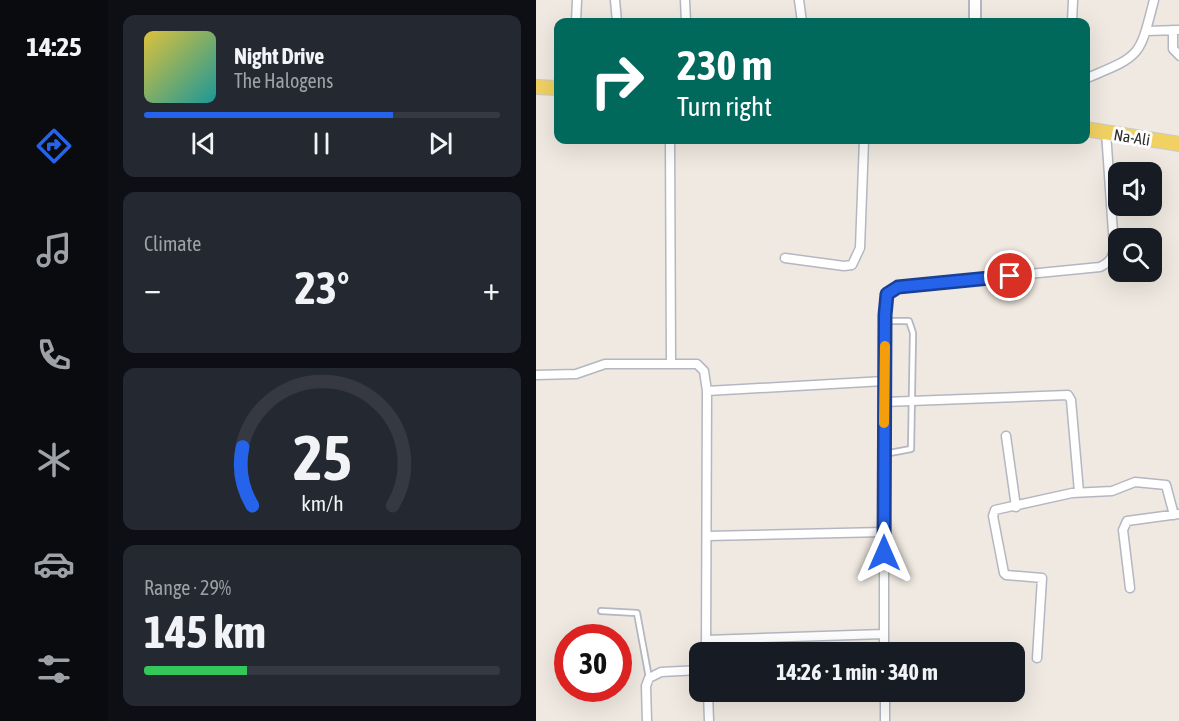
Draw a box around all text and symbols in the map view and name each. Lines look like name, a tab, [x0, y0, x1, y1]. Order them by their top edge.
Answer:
text: 14:25	[26, 31, 82, 62]
text: 230 m	[677, 41, 772, 89]
icon: right	[578, 42, 656, 120]
text: Night Drive	[234, 43, 324, 69]
text: The Halogens	[234, 69, 333, 92]
text: Turn right	[677, 91, 772, 122]
icon: directions	[33, 125, 75, 167]
street label: Na-Ali	[1112, 125, 1152, 149]
icon: previous	[187, 127, 220, 160]
icon: pause	[305, 127, 338, 160]
icon: next	[424, 127, 457, 160]
map controls	[1108, 162, 1162, 282]
button: sound	[1108, 162, 1162, 216]
button: search	[1108, 228, 1162, 282]
icon: music	[33, 229, 75, 271]
text: Climate	[144, 232, 201, 255]
pin	[984, 250, 1035, 301]
icon: arrive	[993, 259, 1026, 292]
text: 23°	[295, 262, 349, 314]
text: −	[144, 269, 161, 307]
text: +	[483, 269, 500, 307]
icon: phone	[33, 334, 75, 376]
text: 25	[293, 422, 351, 493]
icon: climate	[33, 439, 75, 481]
text: km/h	[301, 491, 343, 516]
position arrow	[852, 521, 916, 585]
icon: car	[33, 543, 75, 585]
text: Range · 29%	[144, 576, 231, 599]
text: 145 km	[144, 606, 266, 658]
speed limit sign: 30	[554, 624, 632, 702]
icon: filters	[33, 648, 75, 690]
text: 14:26 · 1 min · 340 m	[776, 659, 938, 685]

